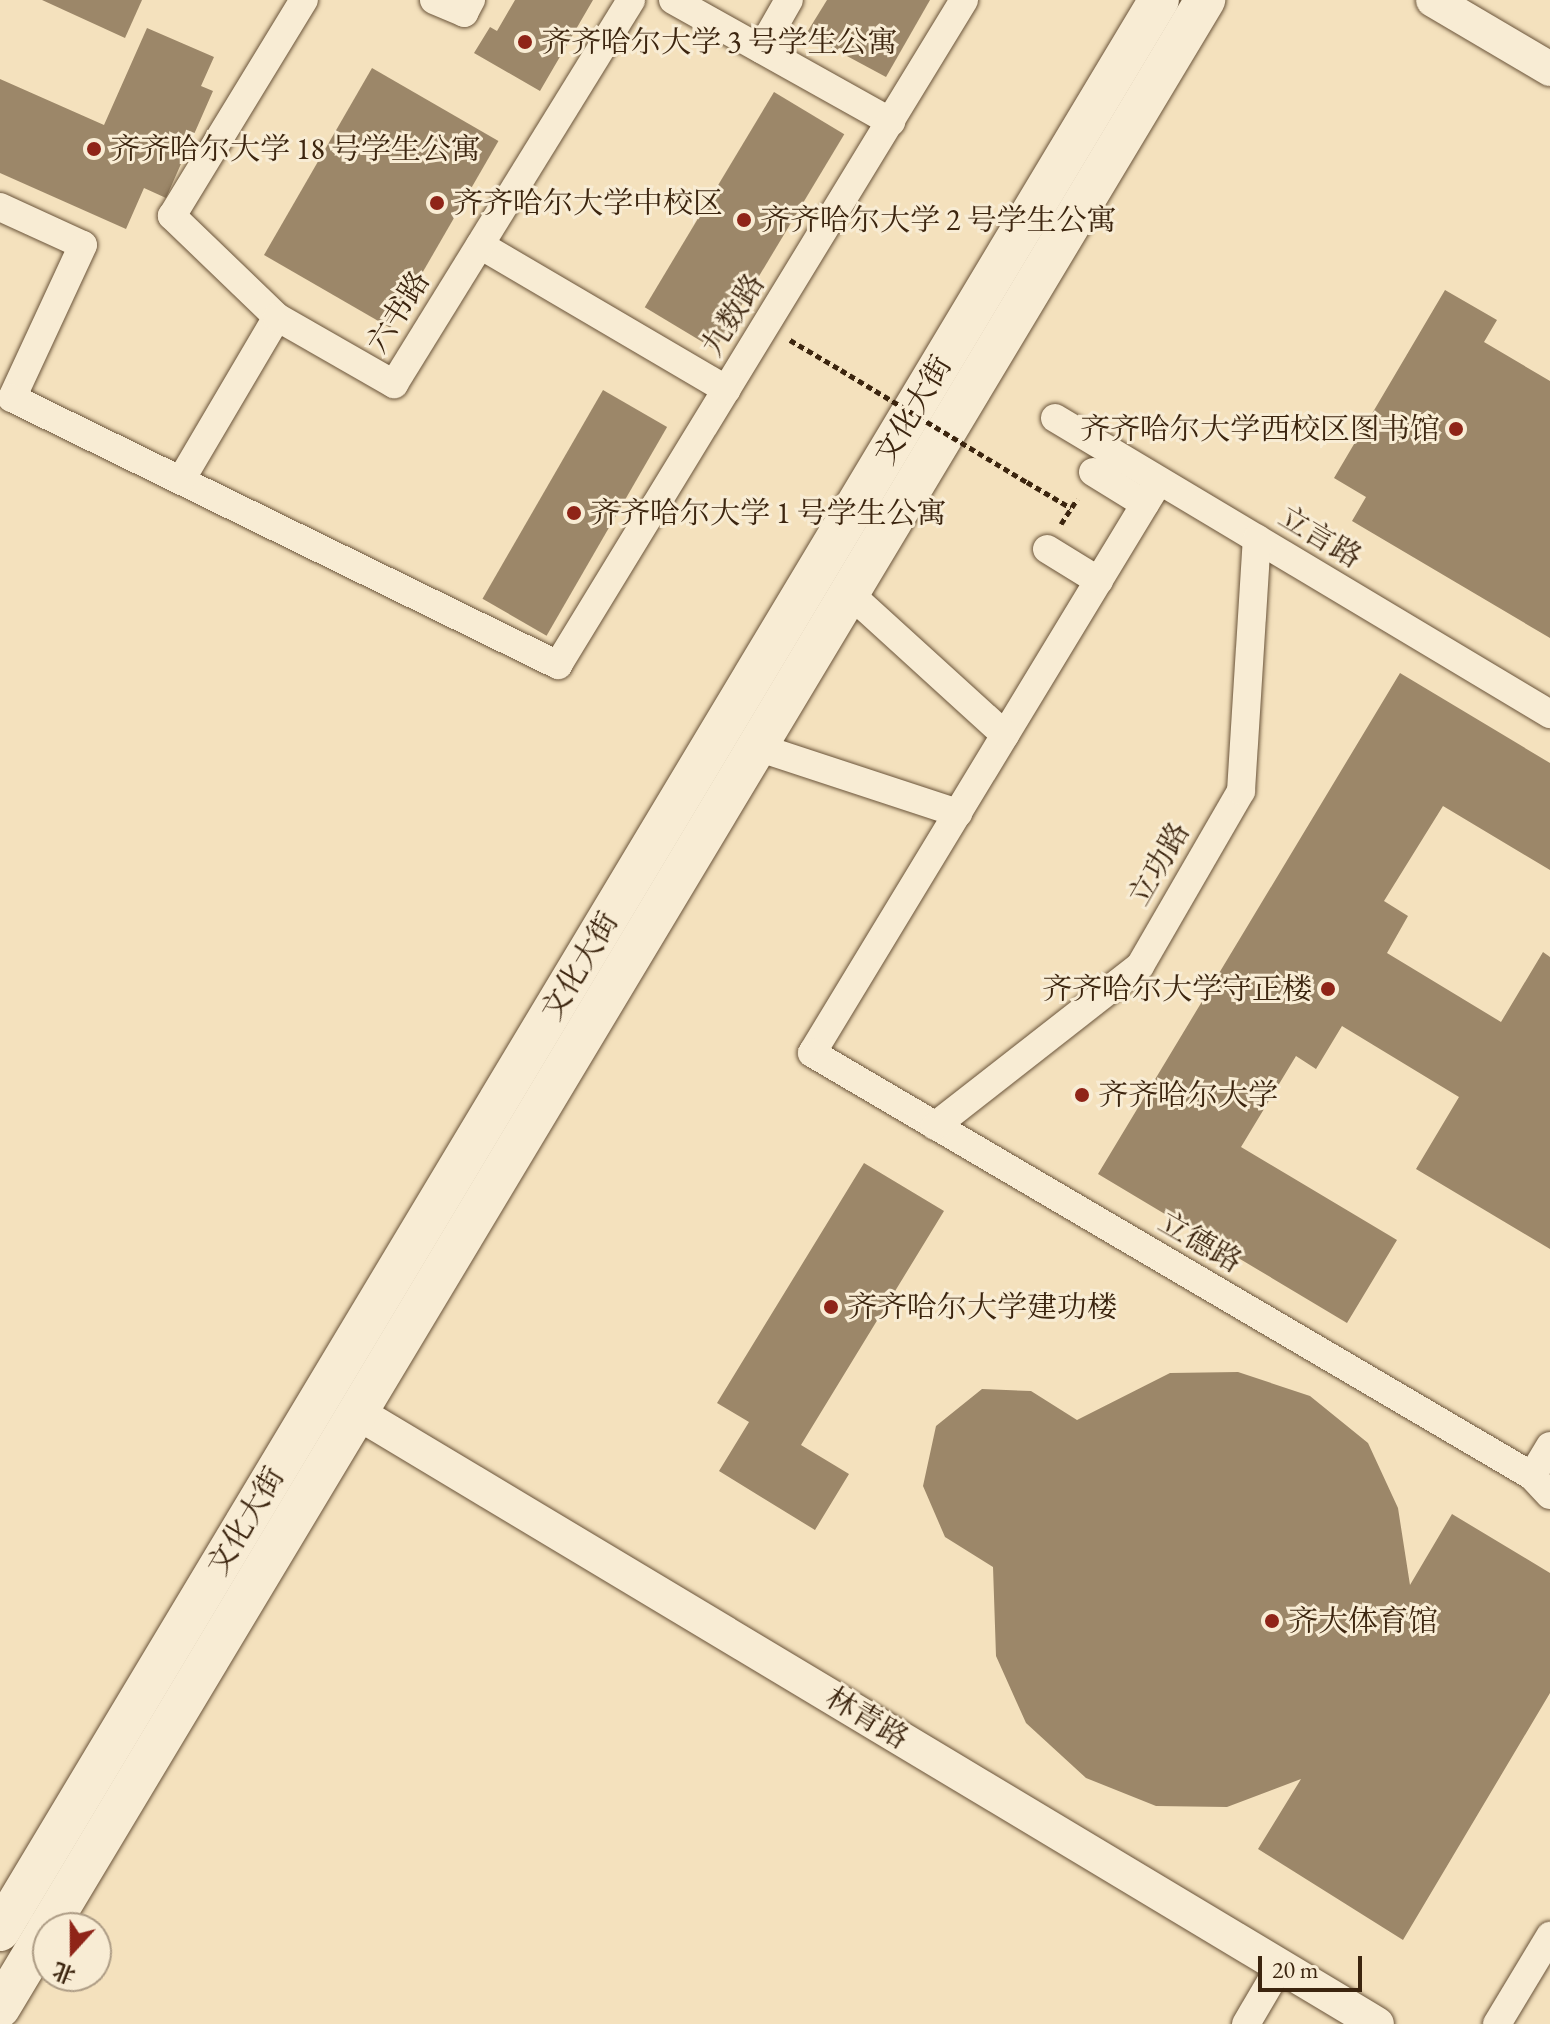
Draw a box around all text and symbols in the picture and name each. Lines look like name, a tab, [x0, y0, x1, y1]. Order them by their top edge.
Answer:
place label: 齐齐哈尔大学 3 号学生公寓	[541, 24, 897, 60]
marker: 齐齐哈尔大学 3 号学生公寓	[516, 33, 534, 51]
place label: 齐齐哈尔大学 18 号学生公寓	[110, 131, 481, 167]
marker: 齐齐哈尔大学 18 号学生公寓	[85, 140, 103, 158]
place label: 齐齐哈尔大学中校区	[453, 185, 723, 221]
marker: 齐齐哈尔大学中校区	[428, 194, 446, 212]
place label: 齐齐哈尔大学 2 号学生公寓	[760, 202, 1116, 238]
marker: 齐齐哈尔大学 2 号学生公寓	[735, 211, 753, 229]
street label: 六书路	[359, 264, 437, 360]
street label: 九数路	[694, 267, 772, 363]
street label: 文化大街	[867, 349, 959, 471]
place label: 齐齐哈尔大学西校区图书馆	[1080, 411, 1440, 447]
marker: 齐齐哈尔大学西校区图书馆	[1447, 420, 1465, 438]
place label: 齐齐哈尔大学 1 号学生公寓	[590, 495, 946, 531]
street label: 立言路	[1272, 498, 1368, 576]
marker: 齐齐哈尔大学 1 号学生公寓	[565, 504, 583, 522]
street label: 立功路	[1121, 816, 1197, 912]
street label: 文化大街	[534, 905, 626, 1027]
place label: 齐齐哈尔大学守正楼	[1042, 971, 1312, 1007]
marker: 齐齐哈尔大学守正楼	[1319, 980, 1337, 998]
place label: 齐齐哈尔大学	[1098, 1077, 1278, 1113]
marker: 齐齐哈尔大学	[1073, 1086, 1091, 1104]
street label: 立德路	[1152, 1204, 1248, 1280]
place label: 齐齐哈尔大学建功楼	[847, 1289, 1117, 1325]
marker: 齐齐哈尔大学建功楼	[822, 1298, 840, 1316]
street label: 文化大街	[200, 1460, 292, 1582]
place label: 齐大体育馆	[1288, 1603, 1438, 1639]
marker: 齐大体育馆	[1263, 1612, 1281, 1630]
street label: 林青路	[819, 1679, 915, 1757]
north arrow	[32, 1912, 112, 1992]
scale bar	[1262, 1940, 1366, 1990]
text: 20 m	[1272, 1954, 1319, 1985]
text: 北	[48, 1956, 79, 1990]

